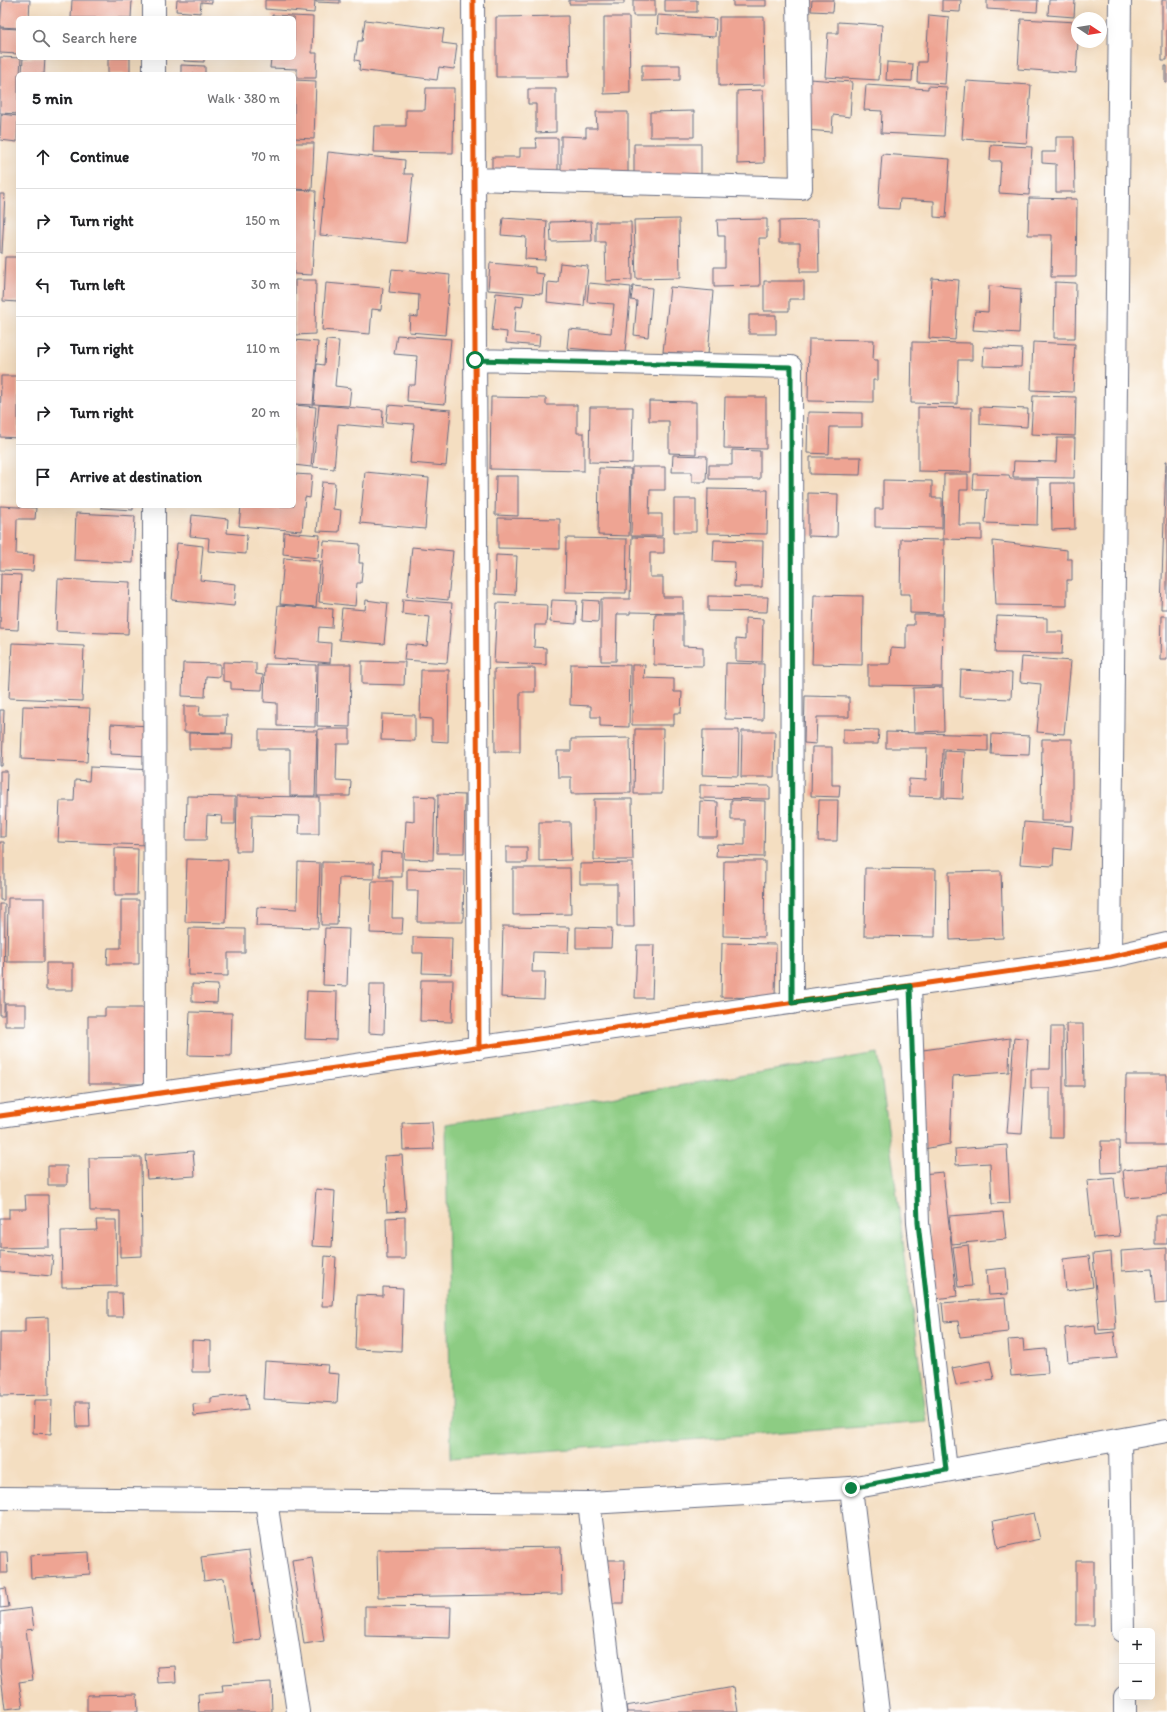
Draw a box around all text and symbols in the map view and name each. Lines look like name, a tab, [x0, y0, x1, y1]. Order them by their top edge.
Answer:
north arrow	[1071, 12, 1107, 48]
search box	[16, 16, 296, 60]
icon: search	[30, 27, 52, 49]
text: Search here	[62, 29, 137, 47]
text: 5 min	[32, 88, 72, 108]
text: Walk · 380 m	[207, 91, 280, 106]
icon: ahead	[32, 146, 54, 168]
text: Continue	[70, 148, 129, 166]
text: 70 m	[252, 149, 280, 164]
icon: right	[32, 210, 54, 232]
text: Turn right	[70, 212, 134, 230]
text: 150 m	[245, 213, 280, 228]
icon: left	[32, 274, 54, 296]
text: Turn left	[70, 276, 125, 294]
text: 30 m	[251, 277, 280, 292]
icon: right	[32, 338, 54, 360]
text: Turn right	[70, 340, 134, 358]
text: 110 m	[246, 341, 280, 356]
route start	[466, 351, 484, 369]
icon: right	[32, 402, 54, 424]
text: Turn right	[70, 404, 134, 422]
text: 20 m	[251, 405, 280, 420]
icon: arrive	[32, 466, 54, 488]
text: Arrive at destination	[70, 468, 202, 486]
route end	[842, 1479, 860, 1497]
map controls	[1119, 1628, 1155, 1700]
button: +	[1119, 1628, 1155, 1664]
button: −	[1119, 1664, 1155, 1700]

